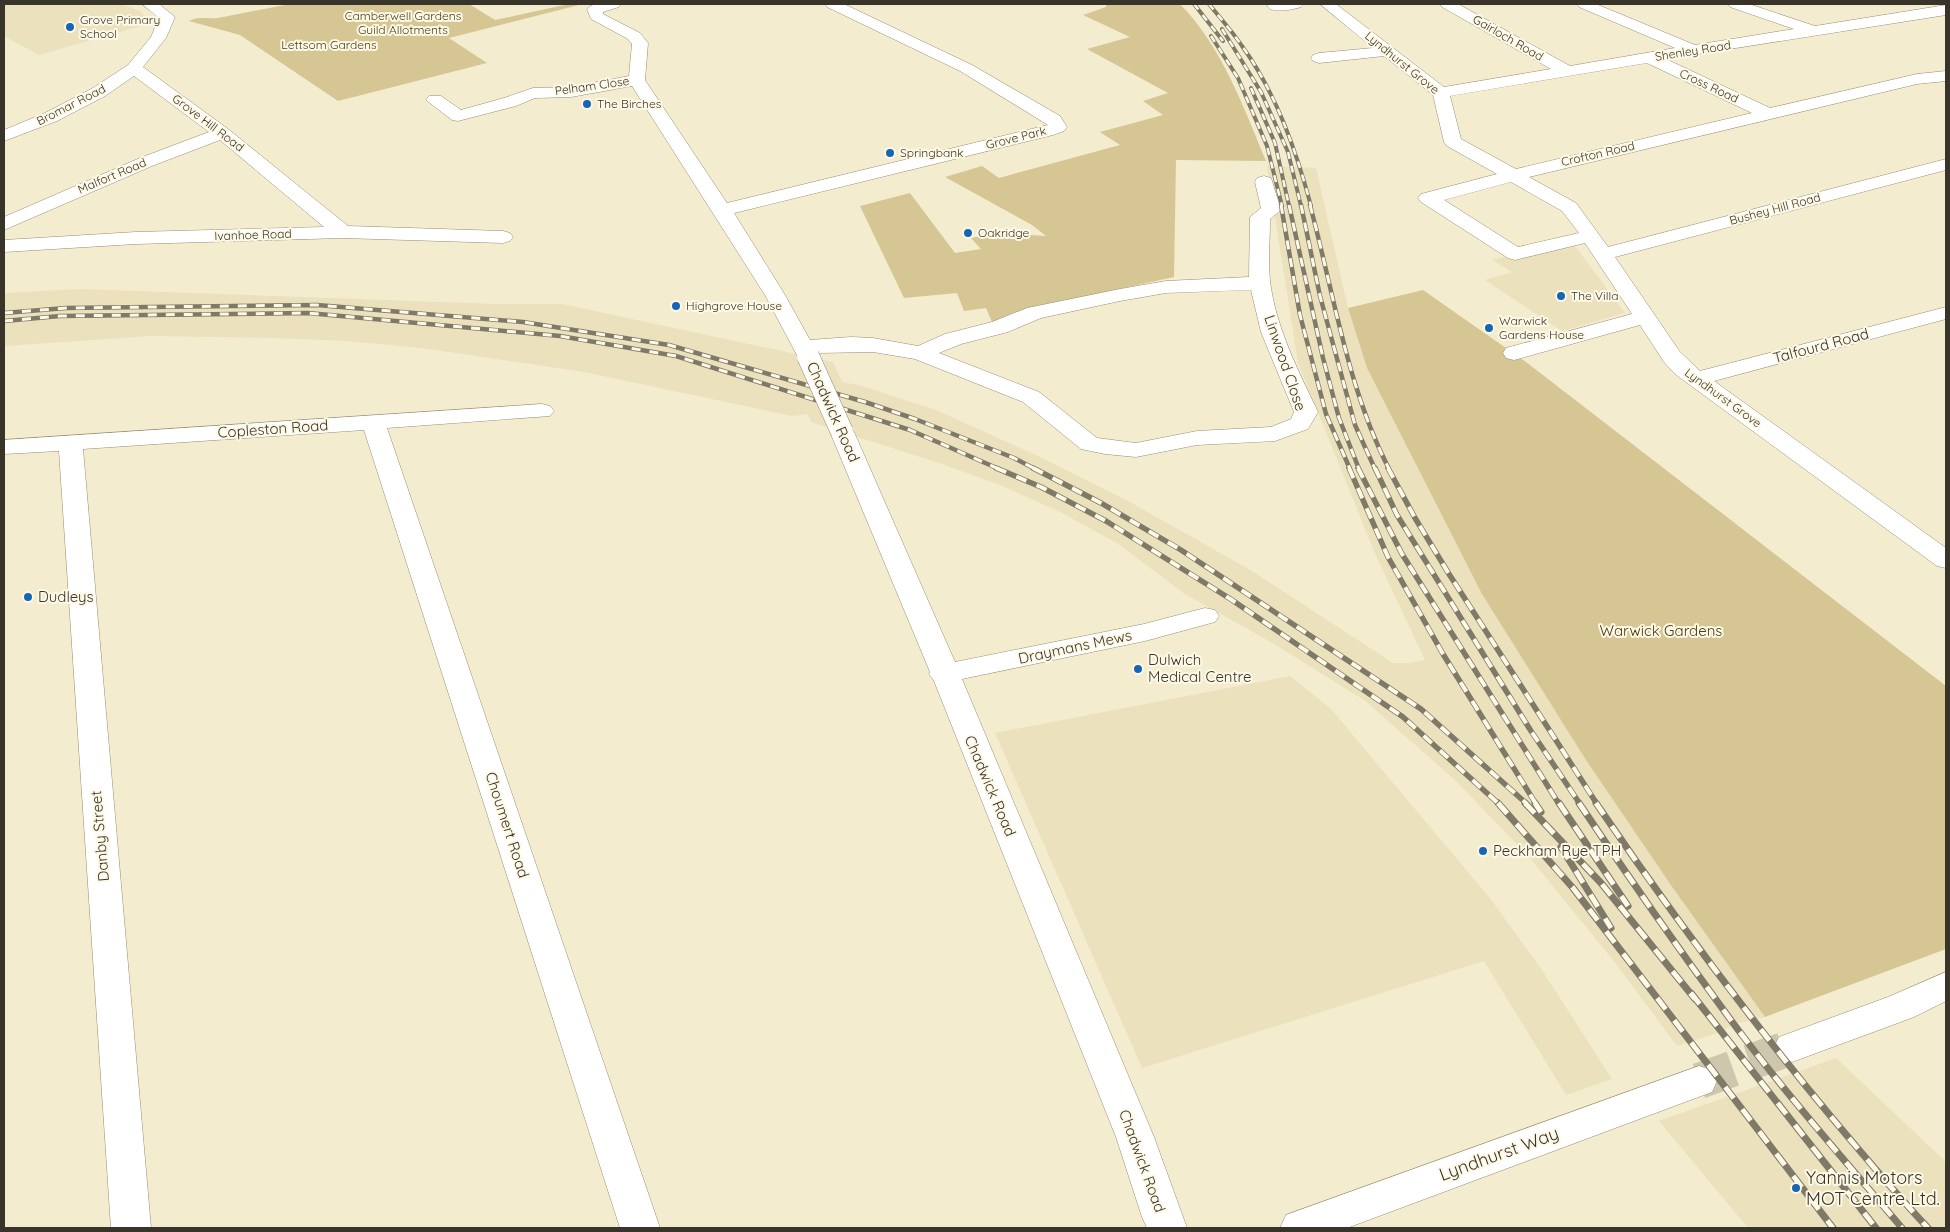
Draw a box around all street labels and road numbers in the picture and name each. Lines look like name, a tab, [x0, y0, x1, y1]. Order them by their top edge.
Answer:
street label: Gairloch Road	[1470, 11, 1546, 64]
street label: Lyndhurst Grove	[1362, 28, 1443, 97]
street label: Shenley Road	[1654, 37, 1732, 64]
street label: Cross Road	[1677, 65, 1741, 106]
street label: Pelham Close	[554, 73, 630, 98]
street label: Bromar Road	[34, 81, 108, 128]
street label: Grove Hill Road	[169, 91, 247, 154]
street label: Grove Park	[984, 123, 1048, 152]
street label: Crofton Road	[1560, 138, 1636, 169]
street label: Malfort Road	[75, 154, 148, 197]
street label: Bushey Hill Road	[1728, 189, 1822, 228]
street label: Ivanhoe Road	[214, 226, 292, 243]
street label: Linwood Close	[1260, 312, 1311, 413]
street label: Talfourd Road	[1771, 324, 1871, 367]
street label: Chadwick Road	[803, 359, 864, 465]
street label: Lyndhurst Grove	[1682, 365, 1765, 431]
street label: Copleston Road	[217, 415, 329, 442]
street label: Draymans Mews	[1016, 625, 1133, 668]
street label: Chadwick Road	[961, 732, 1020, 839]
street label: Choumert Road	[481, 769, 534, 880]
street label: Danby Street	[86, 790, 113, 882]
street label: Chadwick Road	[1115, 1107, 1170, 1215]
street label: Lyndhurst Way	[1436, 1121, 1562, 1186]

